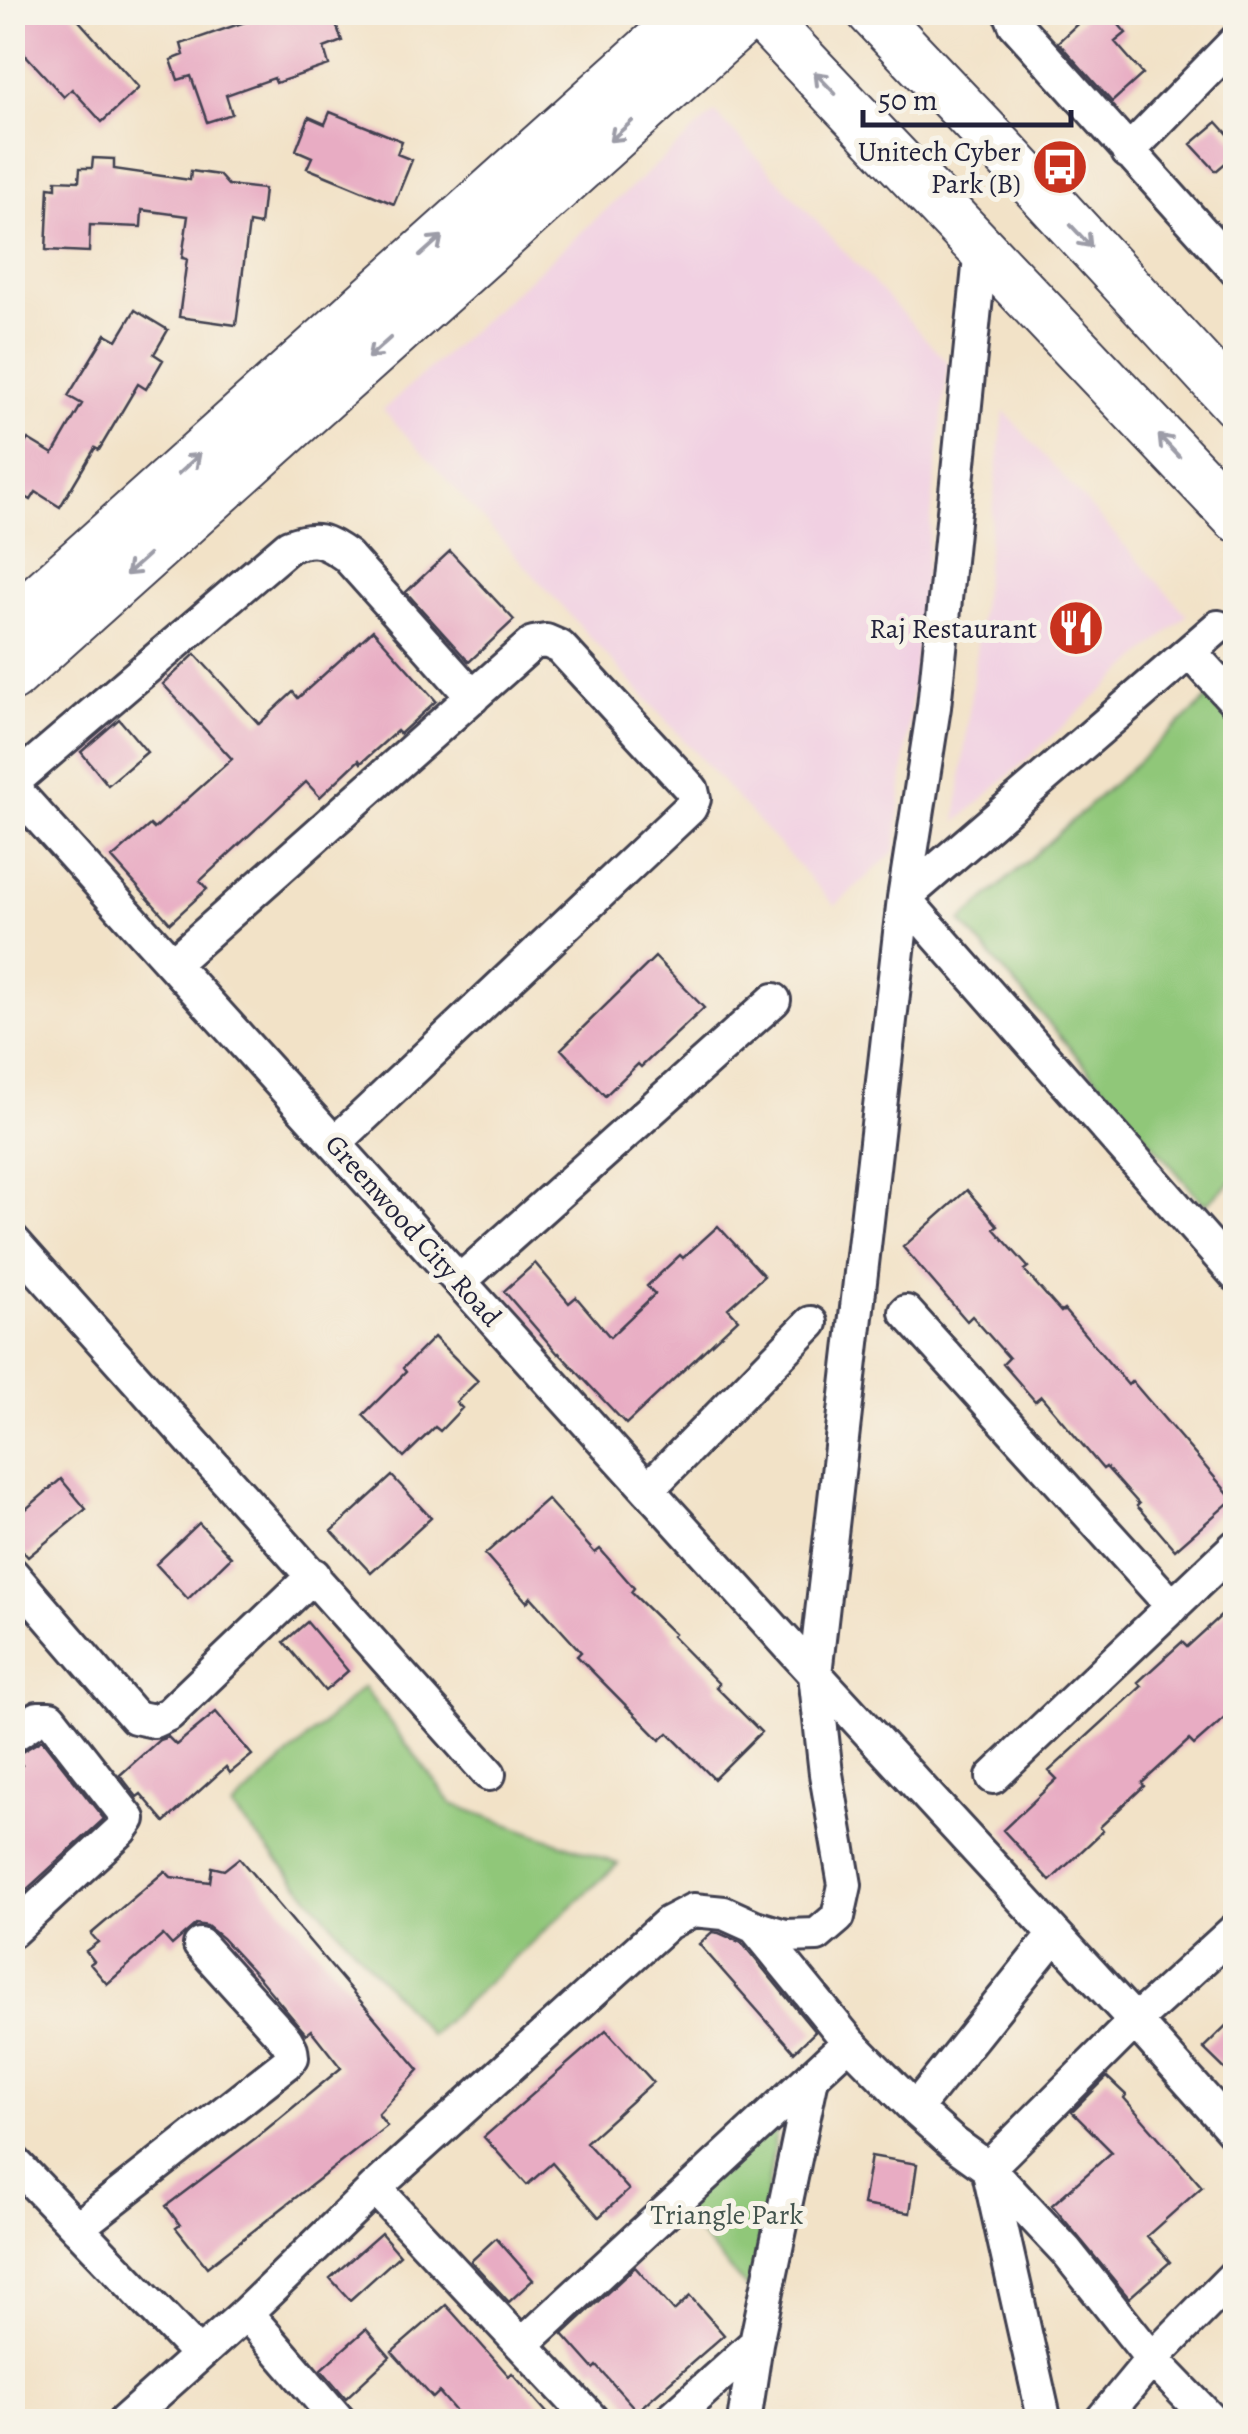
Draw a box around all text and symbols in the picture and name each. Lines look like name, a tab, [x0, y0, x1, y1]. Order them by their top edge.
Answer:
scale bar	[863, 65, 1070, 127]
one-way arrow	[813, 72, 837, 96]
text: 50 m	[878, 80, 938, 120]
one-way arrow	[609, 120, 634, 143]
place label: Unitech Cyber Park (B)	[858, 133, 1021, 203]
bus stop icon: Unitech Cyber Park (B)	[1030, 137, 1090, 197]
one-way arrow	[1069, 224, 1093, 248]
one-way arrow	[418, 235, 443, 258]
one-way arrow	[367, 336, 392, 359]
one-way arrow	[1157, 435, 1181, 459]
one-way arrow	[176, 452, 201, 475]
one-way arrow	[125, 553, 150, 576]
restaurant icon: Raj Restaurant	[1046, 598, 1106, 658]
place label: Raj Restaurant	[869, 610, 1037, 648]
street label: Greenwood City Road	[317, 1126, 511, 1336]
park label: Triangle Park	[651, 2196, 804, 2234]

